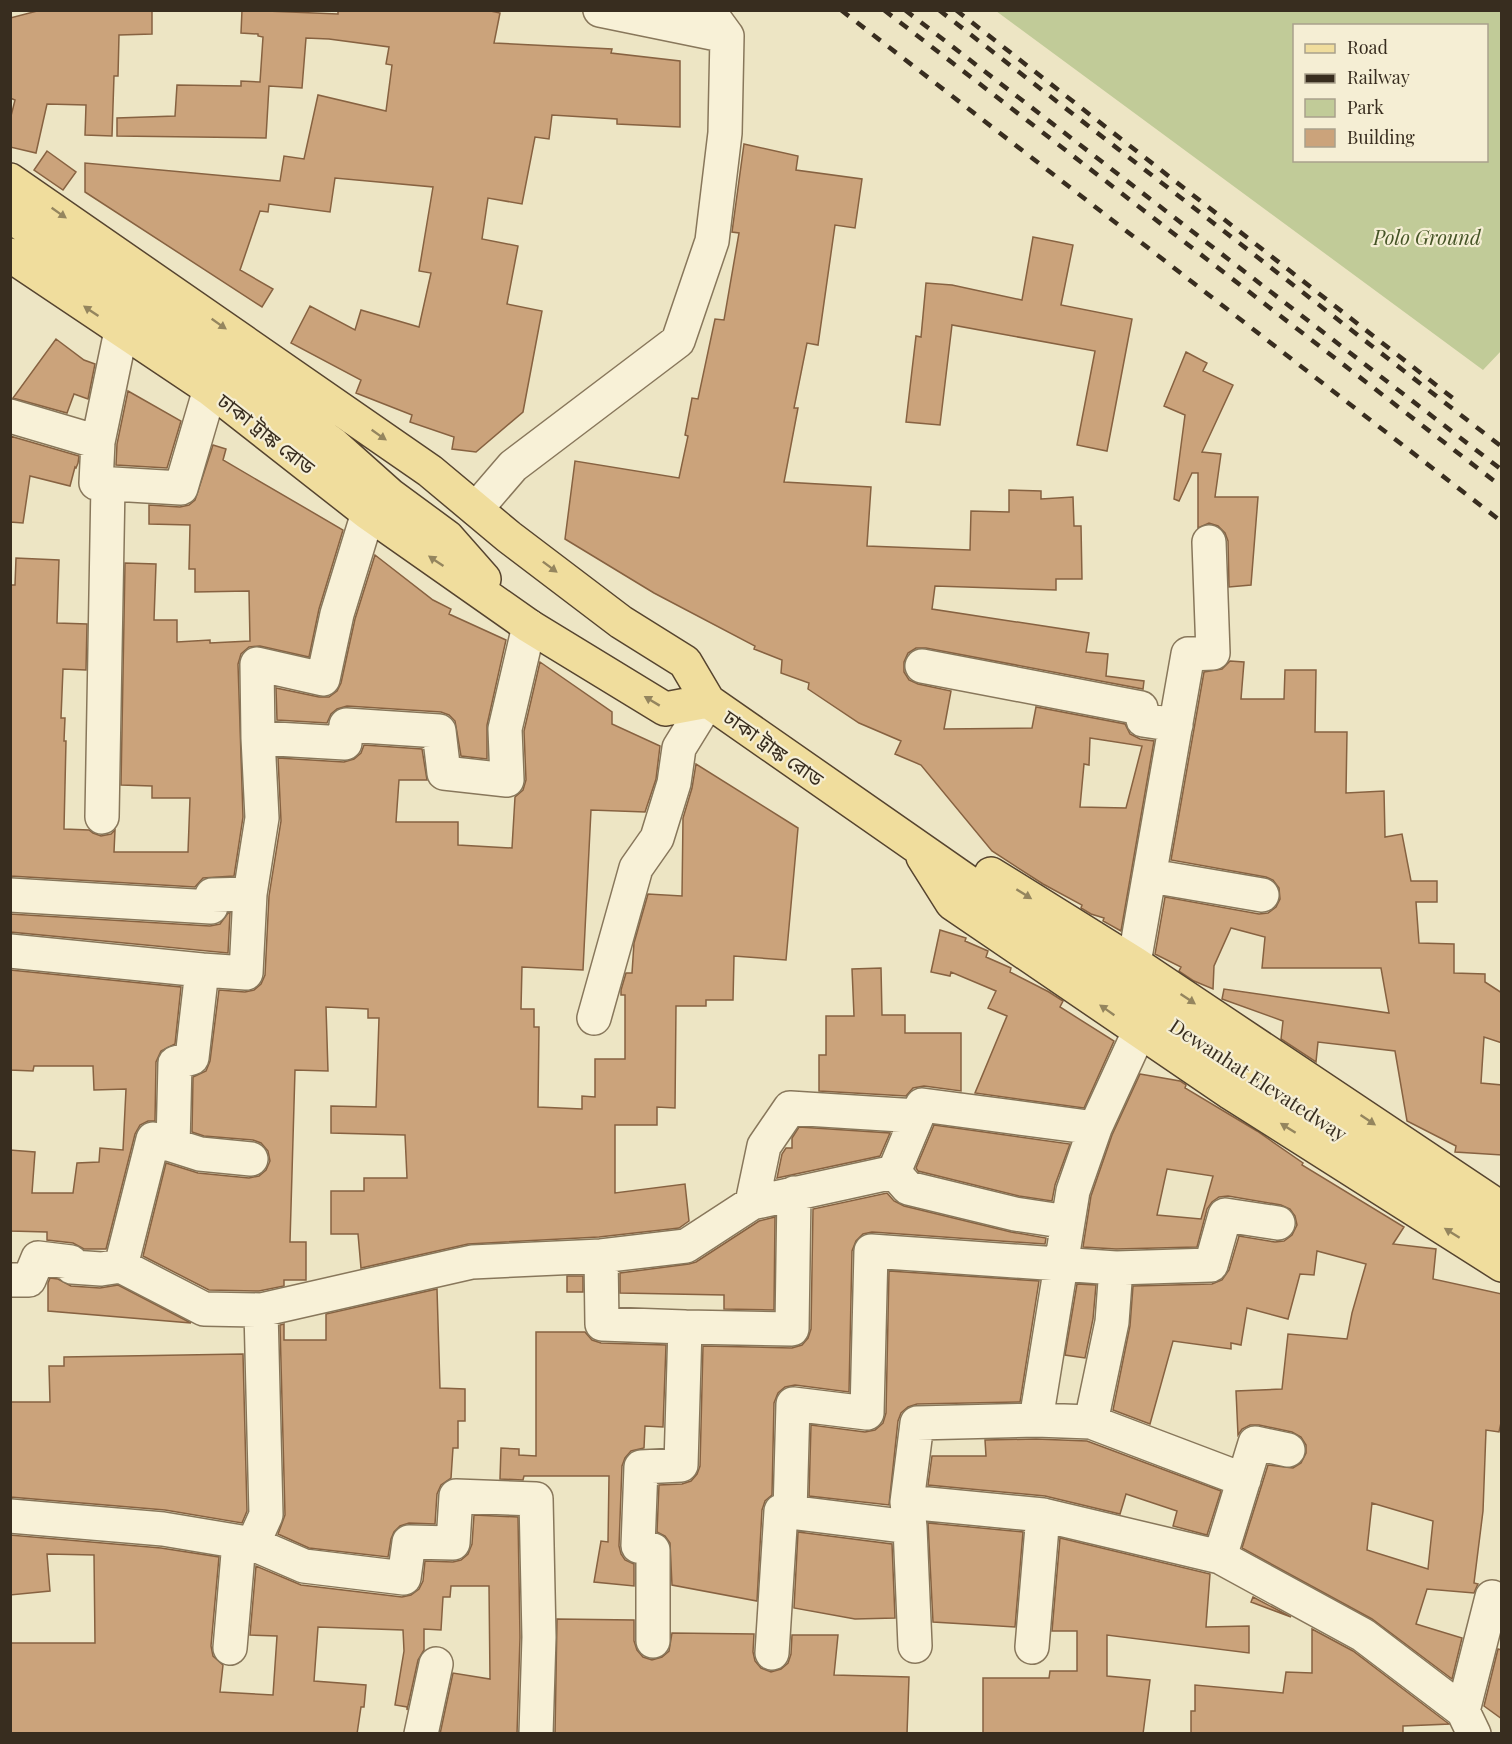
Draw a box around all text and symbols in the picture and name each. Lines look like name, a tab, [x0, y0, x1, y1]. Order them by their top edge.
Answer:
legend	[1293, 24, 1488, 162]
text: Road	[1347, 35, 1388, 59]
text: Railway	[1347, 65, 1410, 89]
text: Park	[1347, 95, 1384, 119]
text: Building	[1347, 125, 1415, 149]
one-way arrow	[50, 207, 66, 219]
park label: Polo Ground	[1372, 223, 1482, 250]
one-way arrow	[84, 305, 100, 317]
one-way arrow	[210, 318, 226, 330]
street label: ঢাকা ট্রাঙ্ক রোড	[212, 386, 322, 480]
one-way arrow	[371, 429, 387, 440]
one-way arrow	[428, 556, 444, 567]
one-way arrow	[542, 561, 557, 573]
one-way arrow	[644, 695, 660, 706]
street label: ঢাকা ট্রাঙ্ক রোড	[718, 702, 830, 792]
one-way arrow	[1016, 888, 1032, 899]
one-way arrow	[1180, 994, 1197, 1005]
one-way arrow	[1100, 1004, 1116, 1016]
street label: Dewanhat Elevatedway	[1165, 1011, 1353, 1147]
one-way arrow	[1359, 1114, 1375, 1126]
one-way arrow	[1279, 1123, 1296, 1134]
one-way arrow	[1444, 1228, 1460, 1239]

